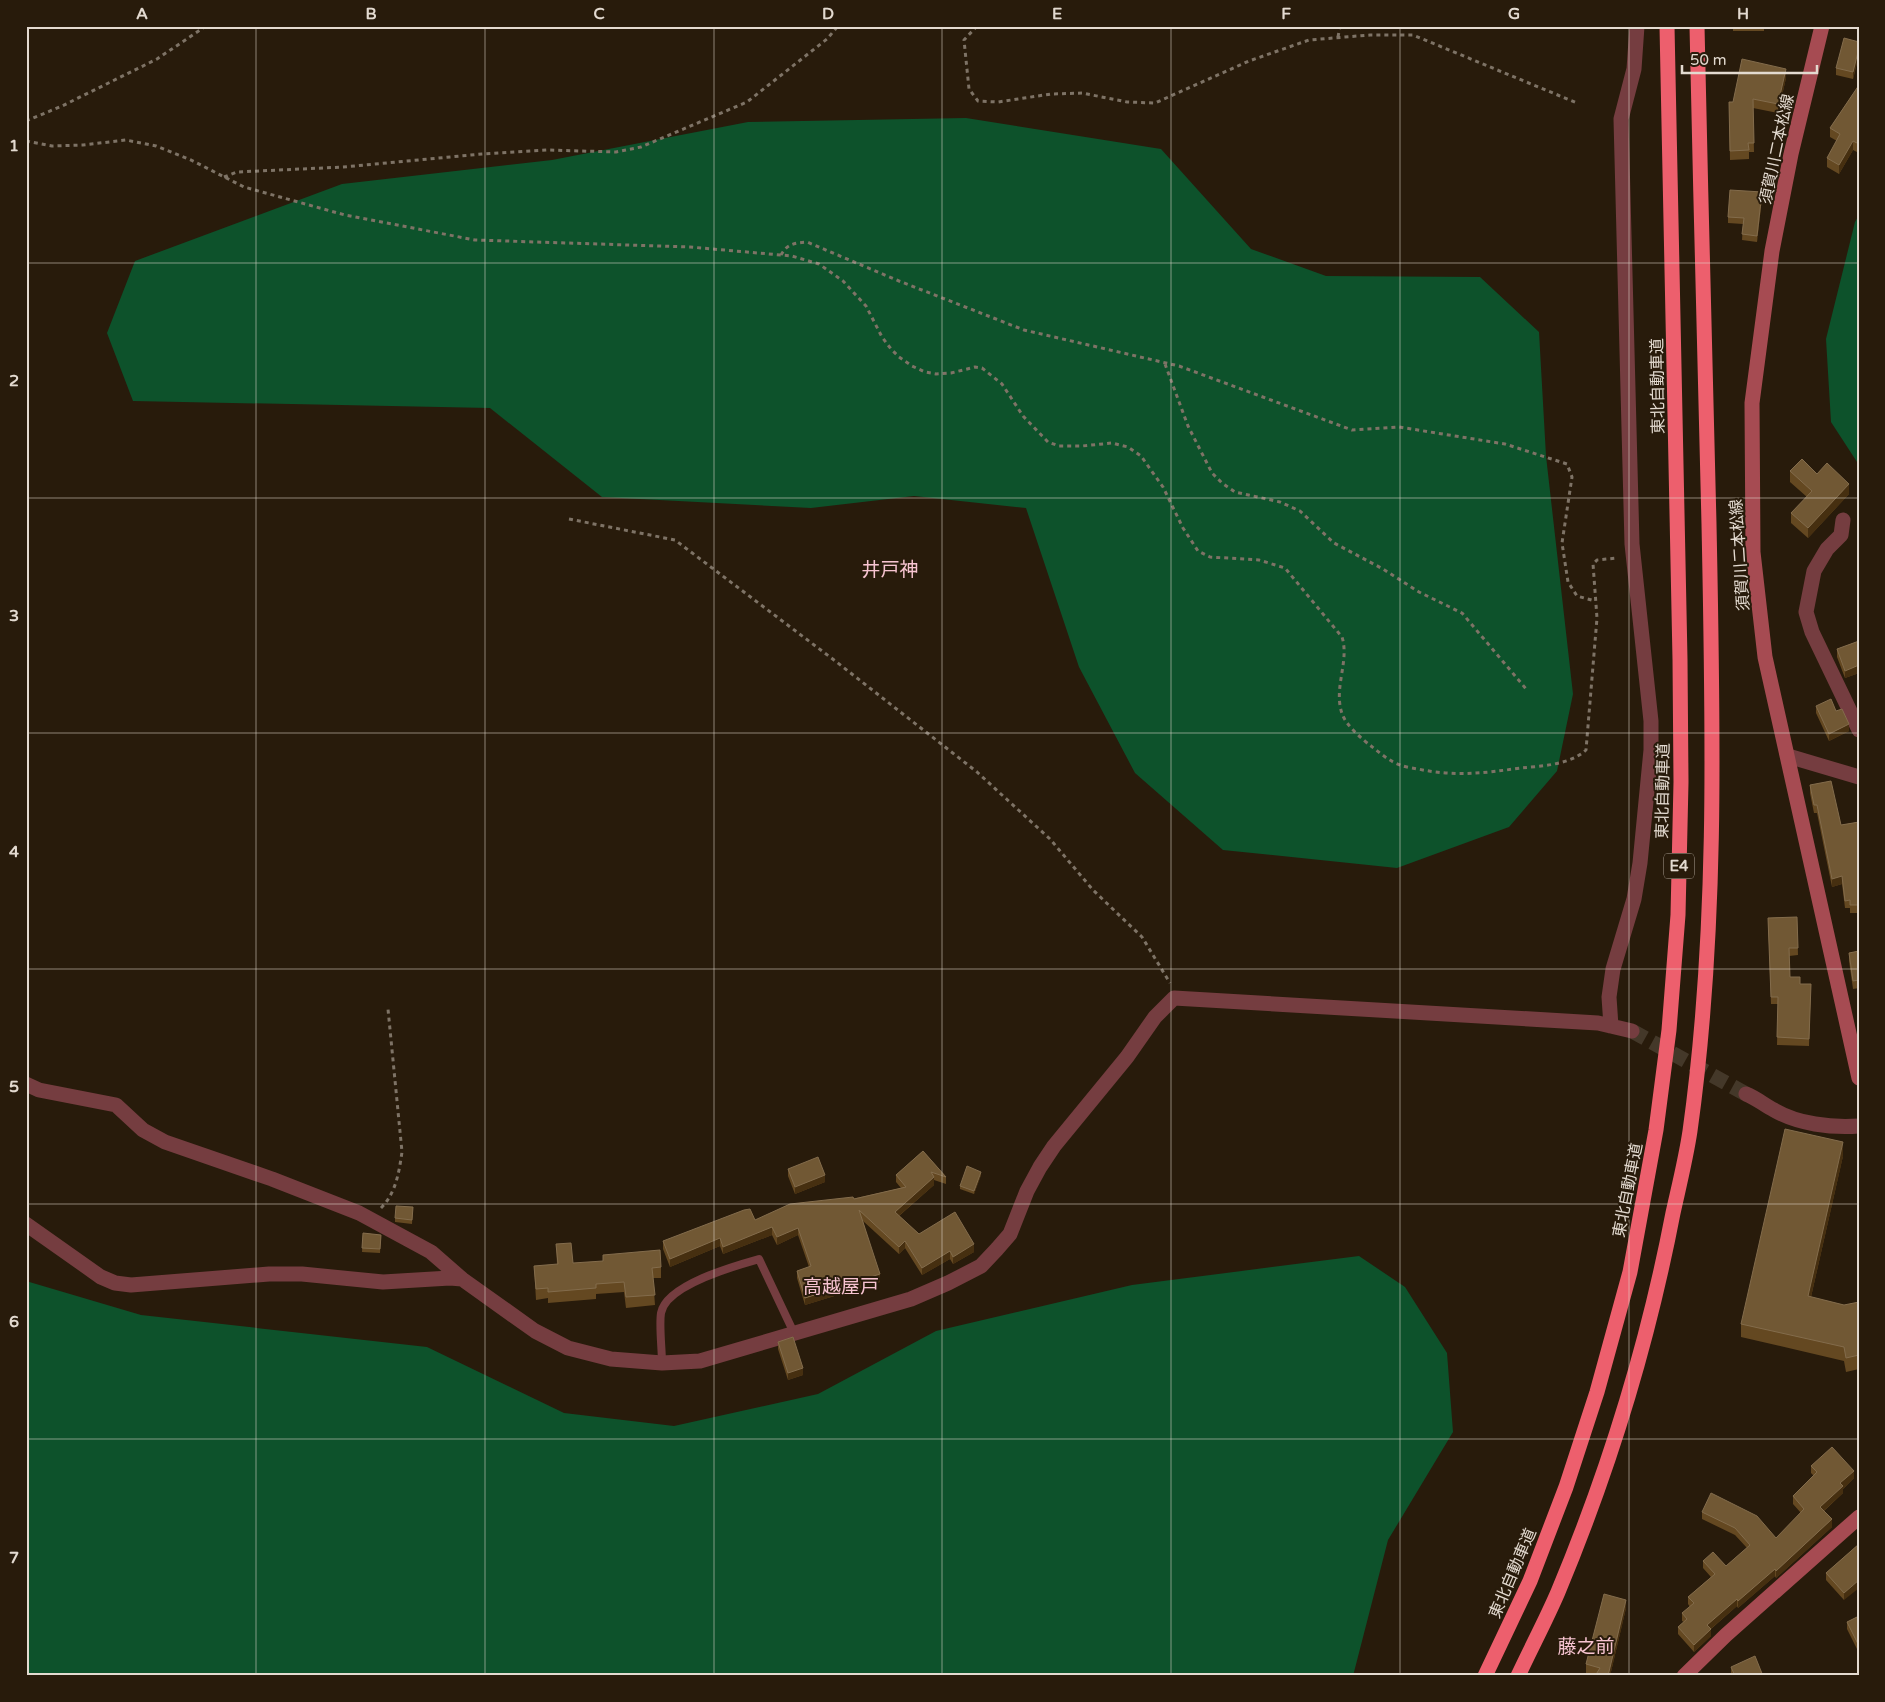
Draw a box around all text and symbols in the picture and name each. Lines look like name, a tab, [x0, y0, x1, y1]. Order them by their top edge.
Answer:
text: A	[136, 4, 148, 24]
text: B	[365, 4, 377, 24]
text: C	[593, 4, 605, 24]
text: D	[822, 4, 834, 24]
text: E	[1052, 4, 1062, 24]
text: F	[1281, 4, 1291, 24]
text: G	[1508, 4, 1520, 24]
text: H	[1737, 4, 1749, 24]
scale bar	[1682, 42, 1818, 74]
text: 50 m	[1690, 51, 1727, 69]
street label: 須賀川二本松線	[1756, 92, 1798, 206]
text: 1	[9, 136, 19, 156]
street label: 東北自動車道	[1647, 338, 1669, 434]
text: 2	[9, 371, 19, 391]
street label: 須賀川二本松線	[1726, 498, 1754, 611]
district label: 井戸神	[861, 559, 919, 581]
text: 3	[9, 606, 19, 626]
street label: 東北自動車道	[1652, 743, 1674, 839]
text: 4	[9, 842, 19, 862]
road number: E4	[1664, 854, 1694, 878]
text: 5	[9, 1077, 19, 1097]
street label: 東北自動車道	[1609, 1141, 1647, 1239]
district label: 高越屋戸	[803, 1276, 879, 1298]
text: 6	[9, 1312, 19, 1332]
street label: 東北自動車道	[1485, 1525, 1541, 1621]
text: 7	[9, 1548, 19, 1568]
district label: 藤之前	[1557, 1636, 1615, 1658]

